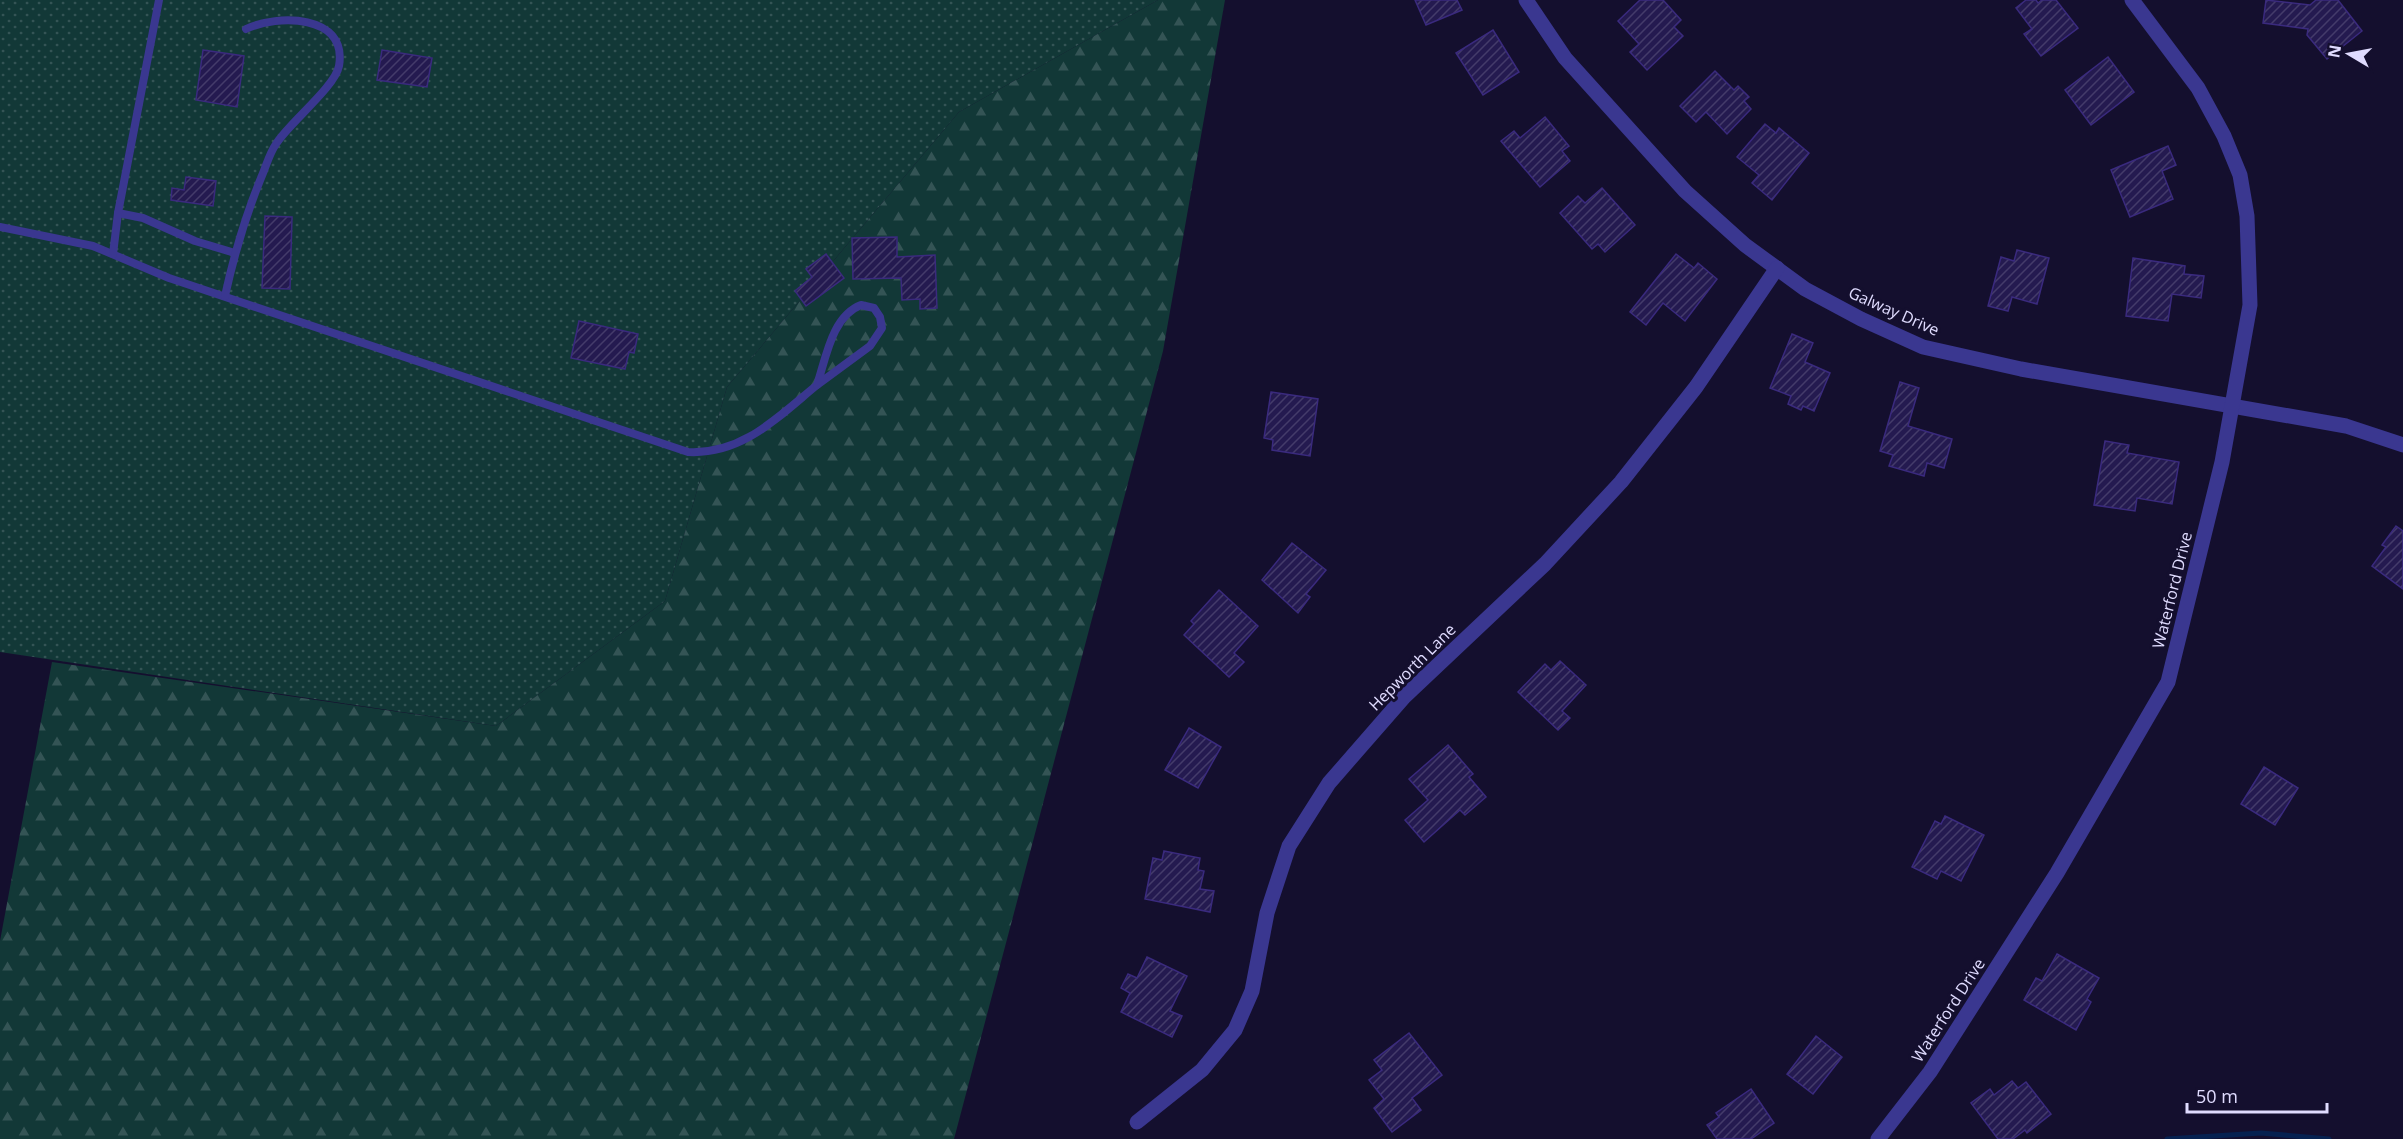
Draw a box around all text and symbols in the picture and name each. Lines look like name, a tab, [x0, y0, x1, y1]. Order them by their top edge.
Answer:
north arrow	[2319, 24, 2379, 84]
text: N	[2322, 43, 2346, 60]
street label: Galway Drive	[1845, 281, 1943, 341]
street label: Waterford Drive	[2147, 529, 2197, 651]
street label: Hepworth Lane	[1364, 619, 1460, 715]
street label: Waterford Drive	[1906, 954, 1990, 1066]
scale bar	[2187, 1076, 2326, 1114]
text: 50 m	[2196, 1084, 2238, 1108]

